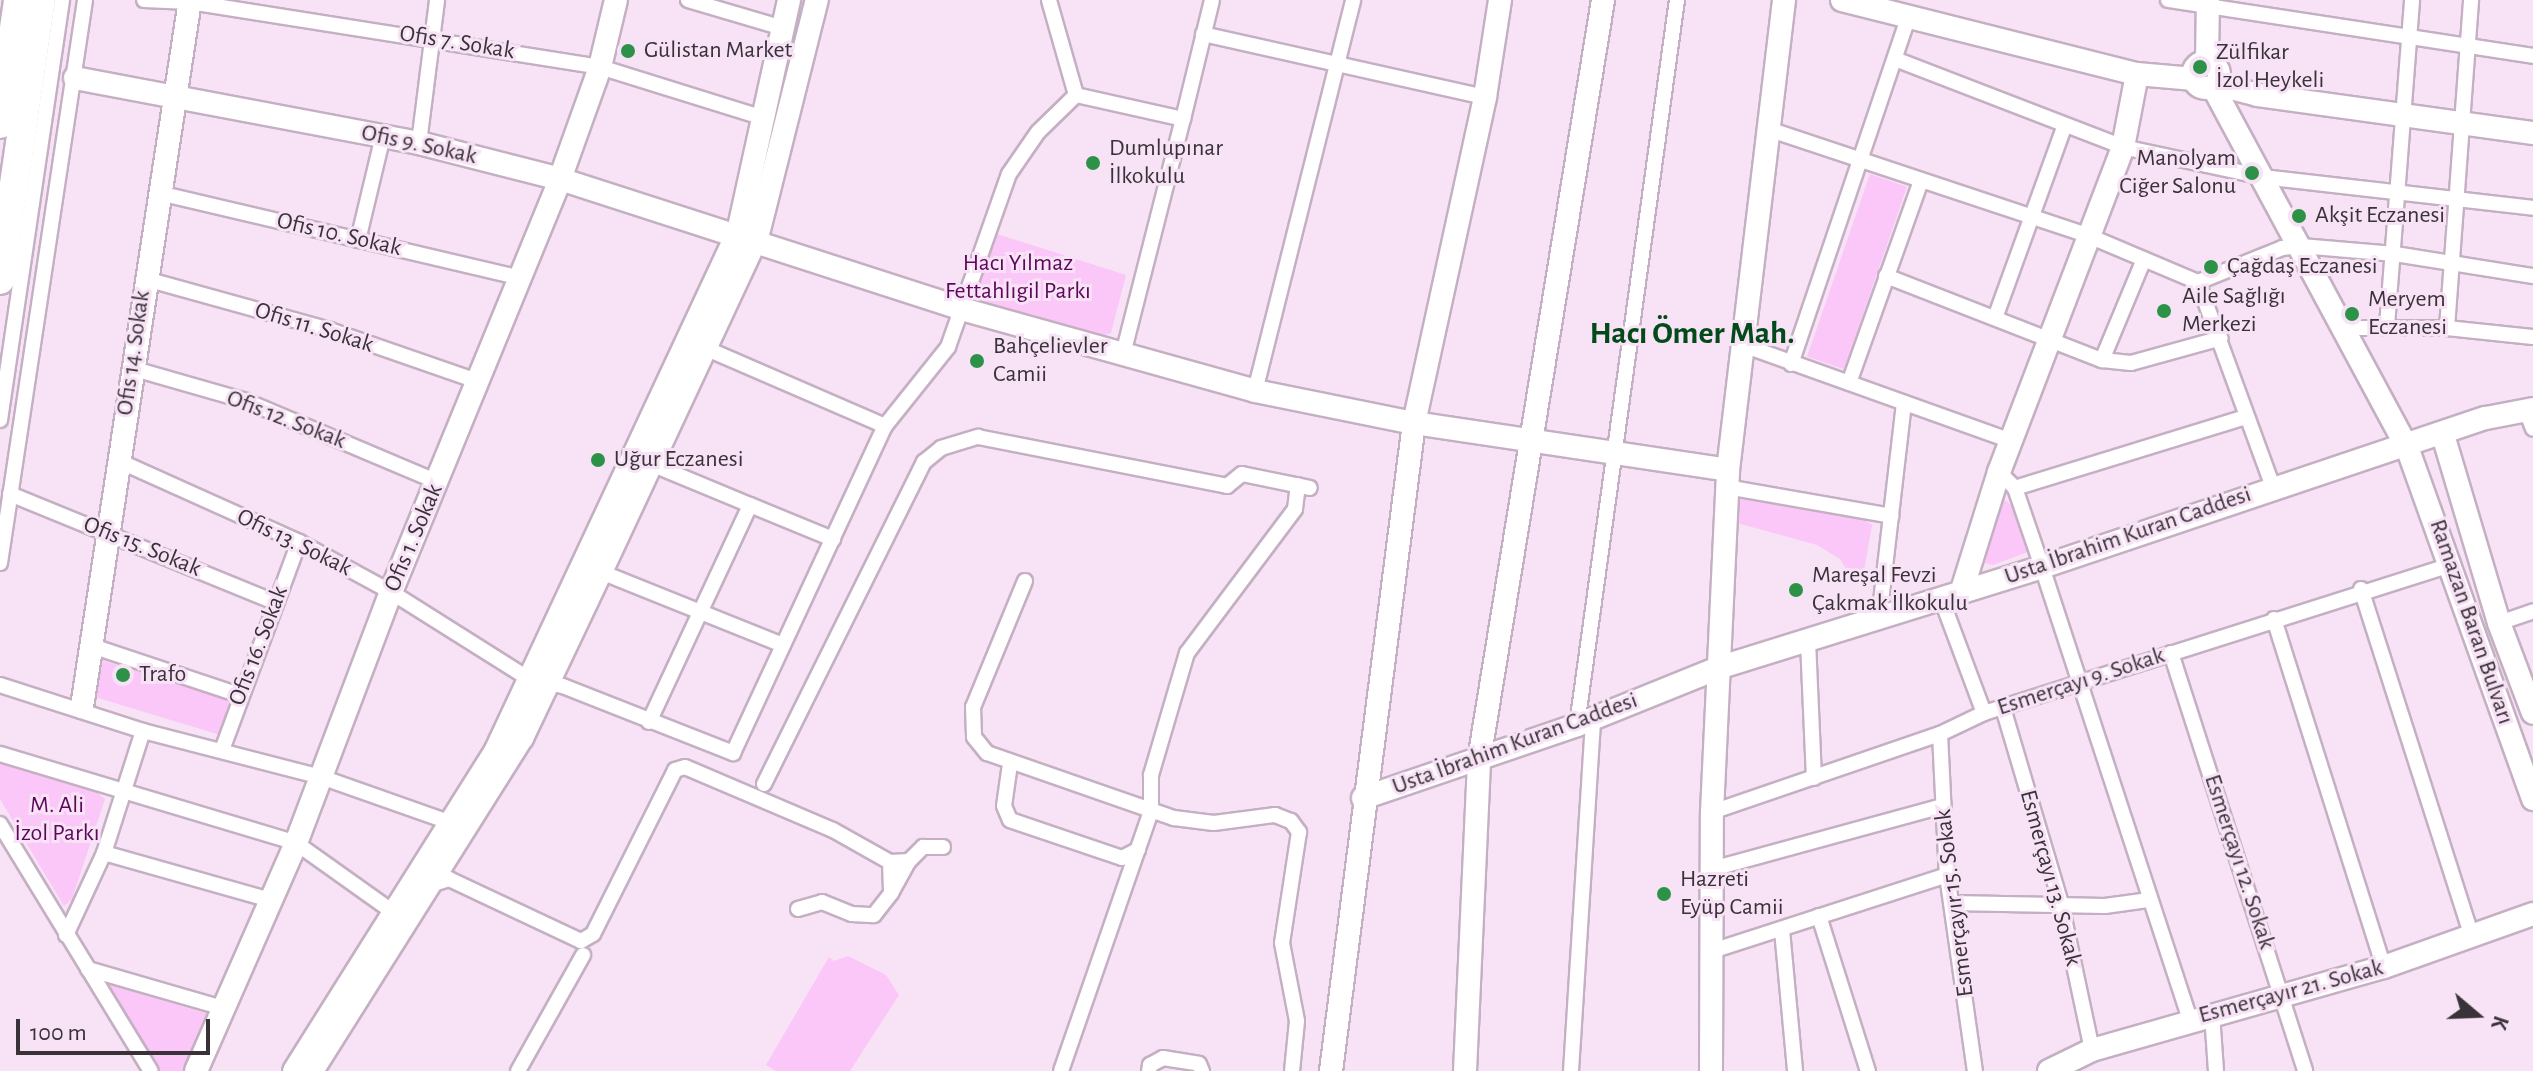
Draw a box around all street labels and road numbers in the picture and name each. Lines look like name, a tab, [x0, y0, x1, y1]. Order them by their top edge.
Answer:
street label: Ofis 7. Sokak	[397, 20, 517, 66]
street label: Ofis 9. Sokak	[359, 119, 479, 171]
street label: Ofis 10. Sokak	[274, 207, 404, 263]
street label: Ofis 14. Sokak	[111, 289, 157, 417]
street label: Ofis 11. Sokak	[251, 296, 377, 360]
street label: Ofis 12. Sokak	[222, 384, 350, 456]
street label: Ofis 1. Sokak	[378, 480, 450, 596]
street label: Usta İbrahim Kuran Caddesi	[2001, 480, 2255, 592]
street label: Ofis 13. Sokak	[232, 503, 356, 583]
street label: Ofis 15. Sokak	[79, 510, 205, 584]
street label: Ramazan Baran Bulvarı	[2422, 516, 2520, 728]
street label: Ofis 16. Sokak	[223, 582, 295, 710]
street label: Esmerçayı 9. Sokak	[1994, 641, 2168, 723]
street label: Usta İbrahim Kuran Caddesi	[1389, 686, 1641, 802]
street label: Esmerçayı 12. Sokak	[2197, 771, 2281, 953]
street label: Esmerçayı 13. Sokak	[2013, 787, 2087, 969]
street label: Esmerçayır 15. Sokak	[1929, 808, 1981, 998]
street label: Esmerçayır 21. Sokak	[2196, 954, 2386, 1030]

